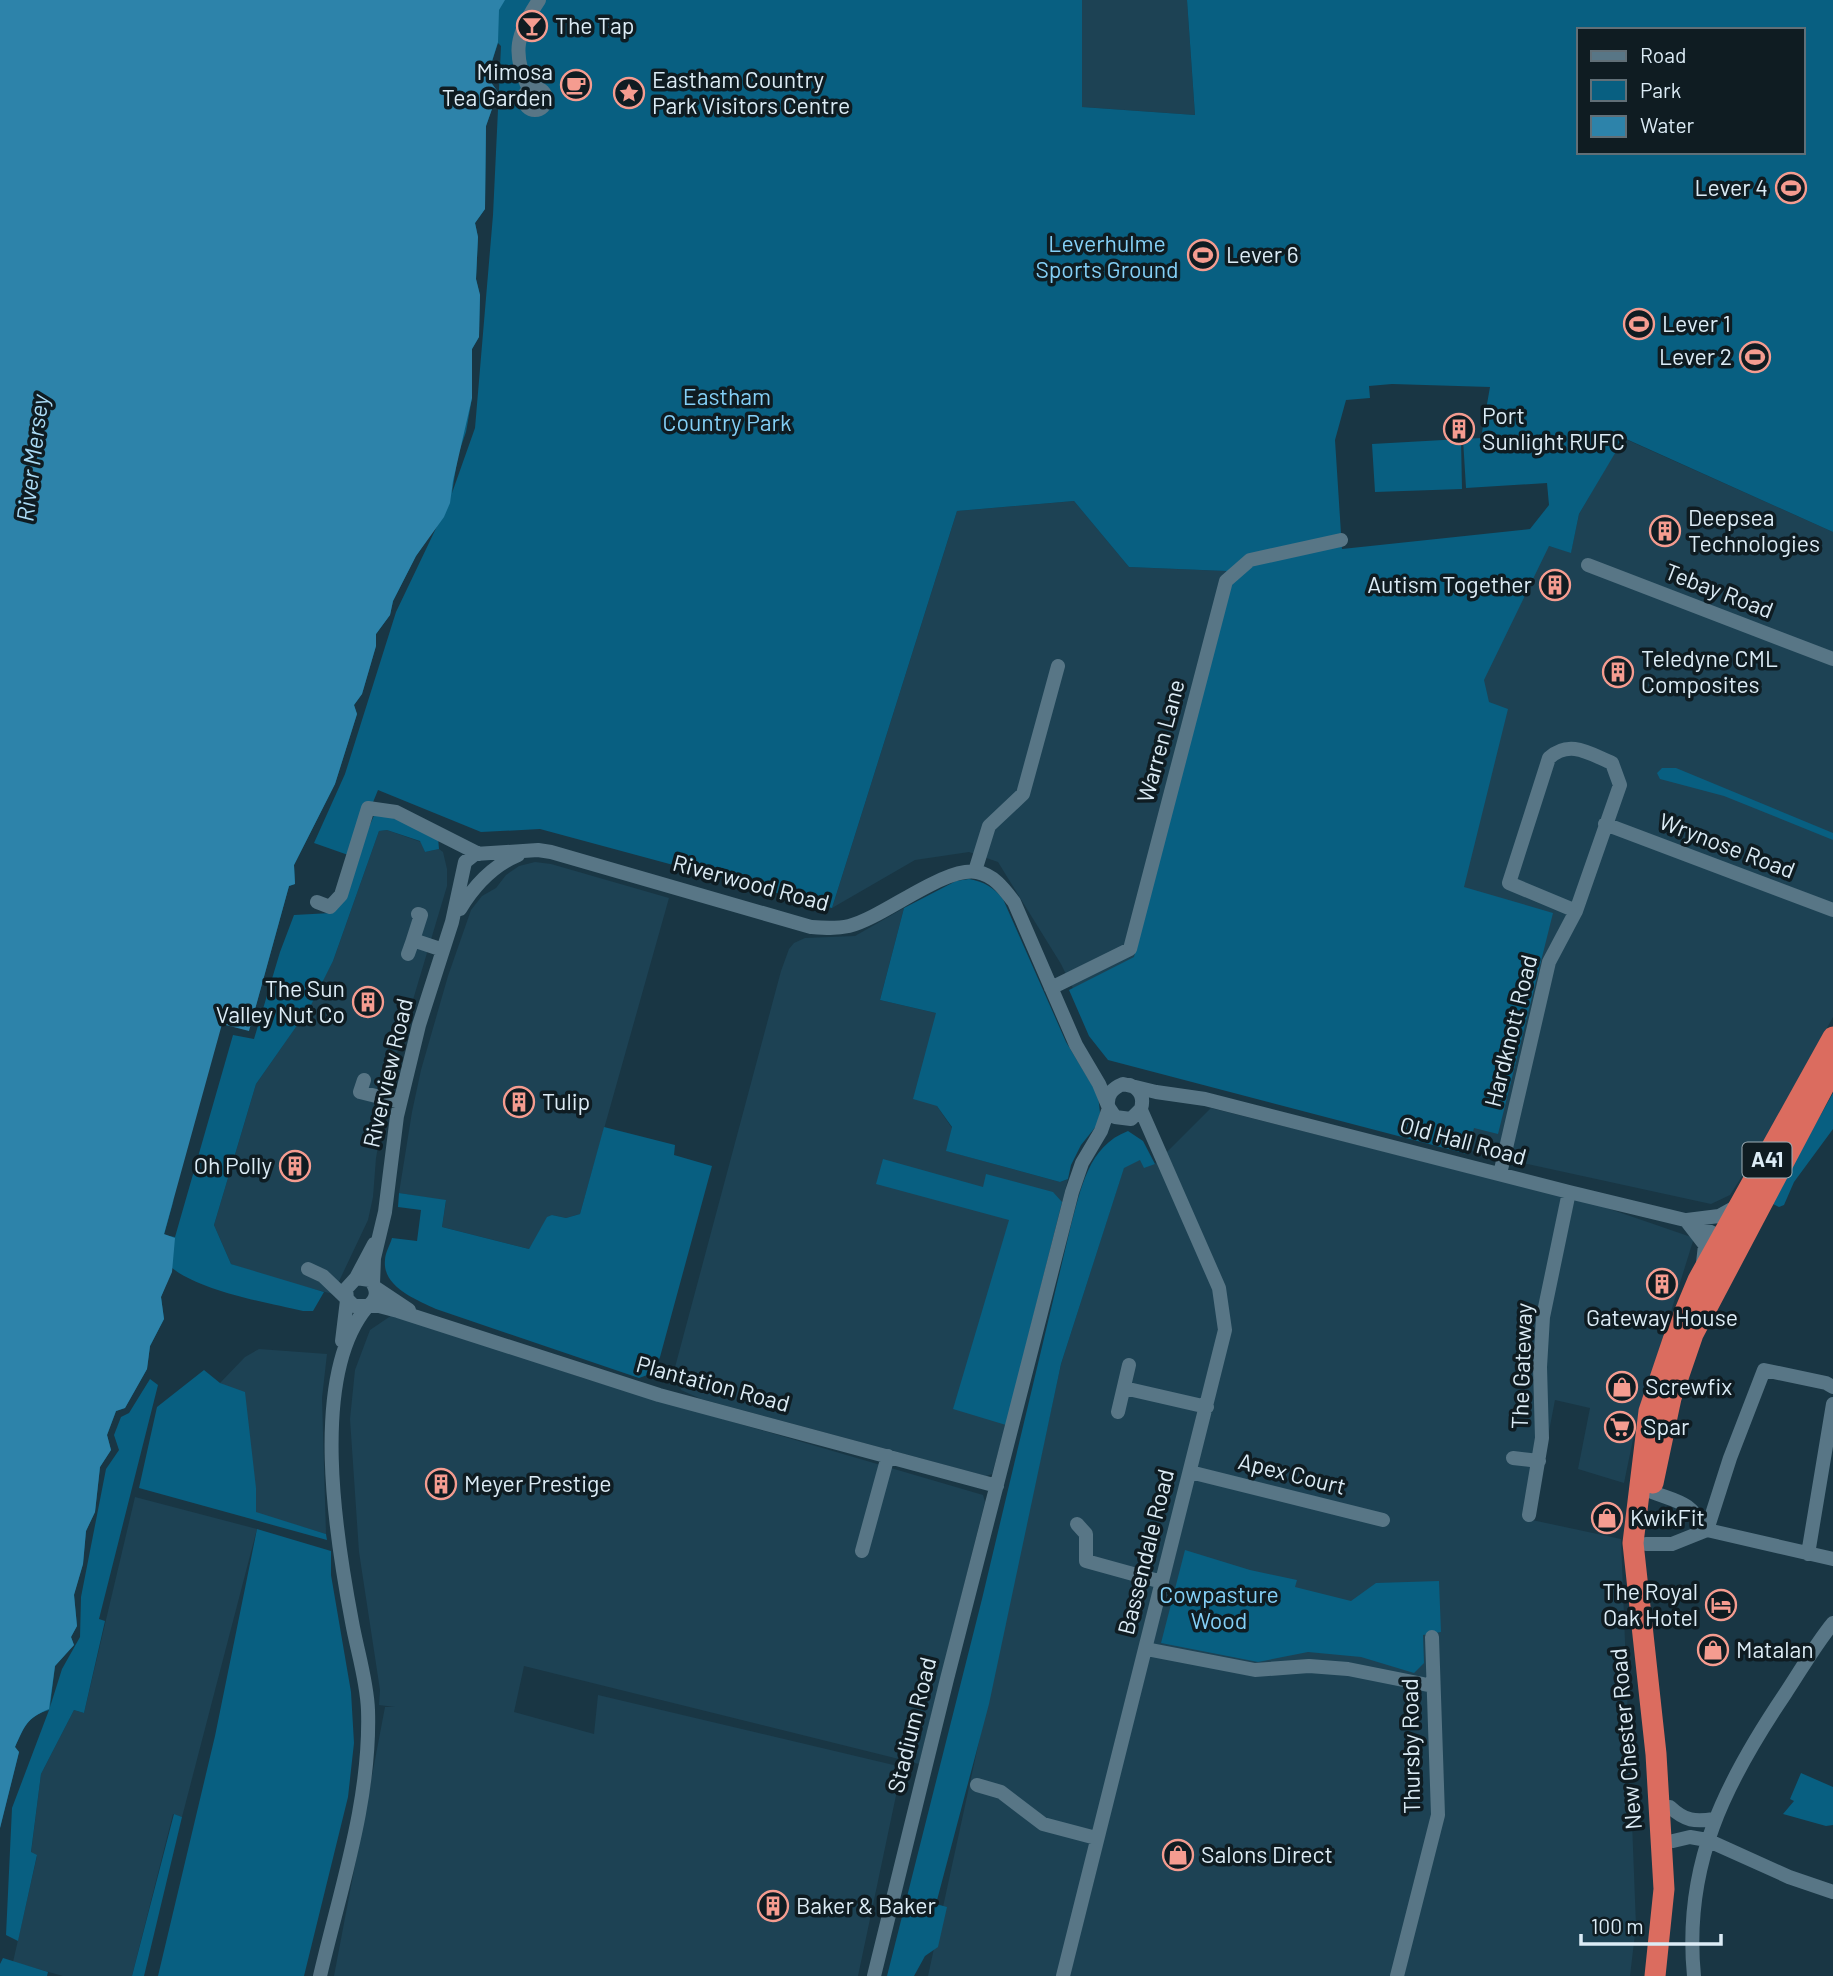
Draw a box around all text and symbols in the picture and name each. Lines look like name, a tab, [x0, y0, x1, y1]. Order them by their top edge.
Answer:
bar icon: The Tap	[515, 9, 549, 43]
place label: The Tap	[555, 11, 634, 39]
legend	[1577, 28, 1805, 154]
text: Road	[1640, 42, 1686, 67]
place label: Mimosa Tea Garden	[442, 57, 553, 111]
place label: Eastham Country Park Visitors Centre	[652, 65, 850, 119]
cafe icon: Mimosa Tea Garden	[559, 68, 593, 102]
place icon: Eastham Country Park Visitors Centre	[612, 76, 646, 110]
text: Park	[1640, 77, 1681, 102]
text: Water	[1640, 112, 1695, 137]
sports icon: Lever 4	[1774, 171, 1808, 205]
place label: Lever 4	[1695, 173, 1768, 201]
park label: Leverhulme Sports Ground	[1035, 229, 1179, 283]
sports icon: Lever 6	[1186, 238, 1220, 272]
place label: Lever 6	[1226, 240, 1299, 268]
sports icon: Lever 1	[1622, 307, 1656, 341]
place label: Lever 1	[1662, 309, 1731, 337]
sports icon: Lever 2	[1738, 340, 1772, 374]
place label: Lever 2	[1659, 342, 1732, 370]
park label: Eastham Country Park	[663, 382, 791, 436]
water label: River Mersey	[9, 391, 54, 523]
place label: Port Sunlight RUFC	[1482, 401, 1625, 455]
building icon: Port Sunlight RUFC	[1442, 412, 1476, 446]
place label: Deepsea Technologies	[1688, 503, 1820, 557]
building icon: Deepsea Technologies	[1648, 514, 1682, 548]
street label: Tebay Road	[1661, 557, 1778, 624]
building icon: Autism Together	[1538, 568, 1572, 602]
place label: Autism Together	[1367, 570, 1533, 598]
place label: Teledyne CML Composites	[1641, 644, 1778, 698]
building icon: Teledyne CML Composites	[1601, 655, 1635, 689]
street label: Warren Lane	[1130, 676, 1190, 805]
street label: Wrynose Road	[1656, 806, 1799, 884]
street label: Riverwood Road	[670, 848, 833, 916]
street label: Hardknott Road	[1478, 952, 1542, 1110]
place label: The Sun Valley Nut Co	[216, 974, 345, 1028]
building icon: The Sun Valley Nut Co	[351, 985, 385, 1019]
street label: Riverview Road	[356, 995, 418, 1150]
building icon: Tulip	[502, 1085, 536, 1119]
place label: Tulip	[542, 1087, 590, 1115]
street label: Old Hall Road	[1397, 1110, 1529, 1170]
road number: A41	[1742, 1142, 1792, 1178]
building icon: Oh Polly	[278, 1149, 312, 1183]
place label: Oh Polly	[194, 1151, 272, 1179]
building icon: Gateway House	[1645, 1267, 1679, 1301]
street label: The Gateway	[1505, 1302, 1537, 1430]
place label: Gateway House	[1586, 1303, 1738, 1331]
street label: Plantation Road	[633, 1349, 793, 1417]
shop icon: Screwfix	[1605, 1370, 1639, 1404]
place label: Screwfix	[1645, 1372, 1732, 1400]
supermarket icon: Spar	[1603, 1410, 1637, 1444]
place label: Spar	[1643, 1412, 1690, 1440]
street label: Apex Court	[1236, 1446, 1349, 1500]
street label: Bassendale Road	[1111, 1466, 1179, 1637]
building icon: Meyer Prestige	[424, 1467, 458, 1501]
place label: Meyer Prestige	[464, 1469, 612, 1497]
shop icon: KwikFit	[1590, 1501, 1624, 1535]
place label: KwikFit	[1630, 1503, 1705, 1531]
place label: The Royal Oak Hotel	[1602, 1577, 1698, 1631]
park label: Cowpasture Wood	[1159, 1580, 1279, 1634]
hotel icon: The Royal Oak Hotel	[1704, 1588, 1738, 1622]
shop icon: Matalan	[1696, 1633, 1730, 1667]
place label: Matalan	[1736, 1635, 1814, 1663]
street label: New Chester Road	[1603, 1647, 1647, 1831]
street label: Stadium Road	[881, 1654, 941, 1795]
street label: Thursby Road	[1395, 1678, 1425, 1814]
shop icon: Salons Direct	[1161, 1838, 1195, 1872]
place label: Salons Direct	[1201, 1840, 1333, 1868]
building icon: Baker & Baker	[756, 1889, 790, 1923]
place label: Baker & Baker	[796, 1891, 936, 1919]
scale bar	[1581, 1902, 1721, 1946]
text: 100 m	[1591, 1913, 1644, 1938]

